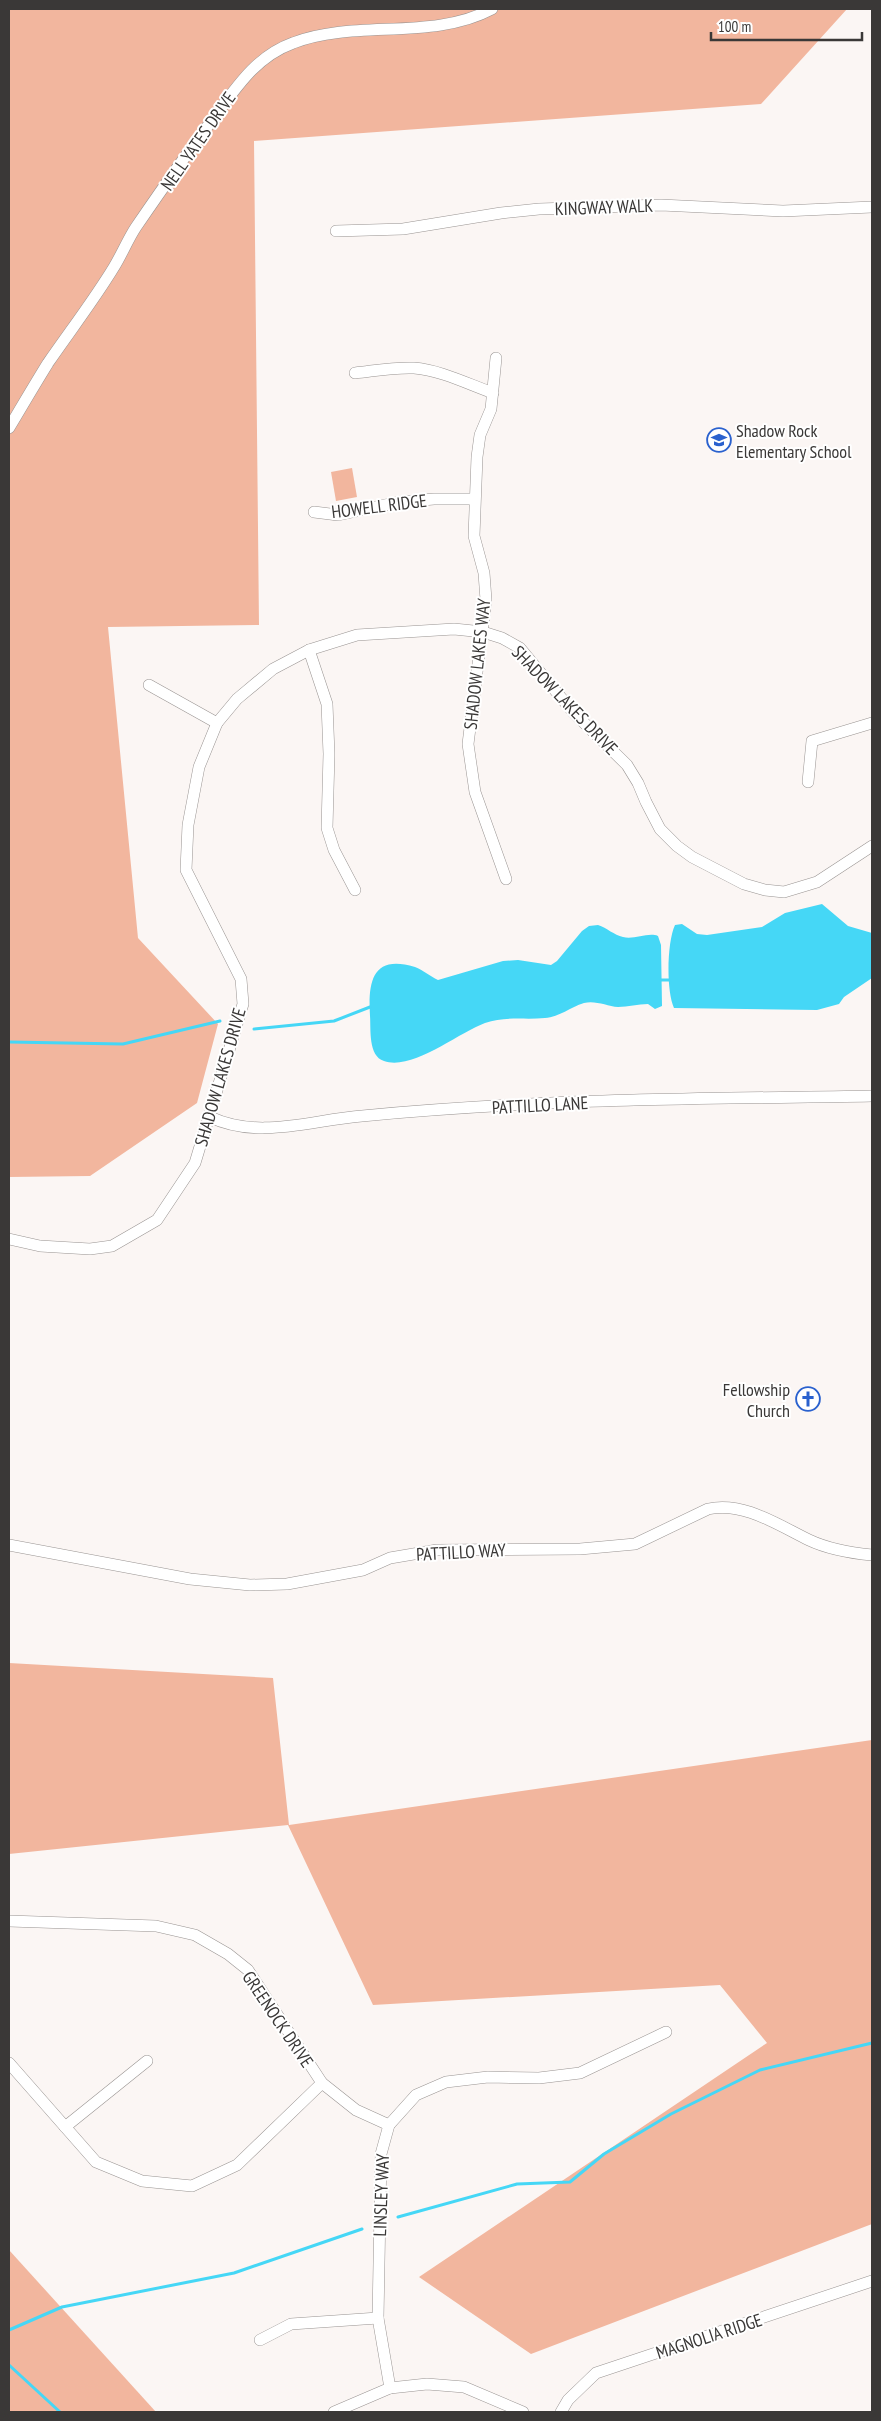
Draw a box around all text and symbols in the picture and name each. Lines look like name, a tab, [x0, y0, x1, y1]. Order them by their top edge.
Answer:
scale bar	[711, 10, 862, 42]
text: 100 m	[718, 17, 751, 36]
street label: NELL YATES DRIVE	[155, 87, 241, 195]
street label: KINGWAY WALK	[554, 194, 654, 220]
place label: Shadow Rock Elementary School	[736, 419, 852, 463]
school or university icon: Shadow Rock Elementary School	[706, 427, 732, 453]
street label: HOWELL RIDGE	[330, 489, 428, 523]
street label: SHADOW LAKES WAY	[459, 597, 495, 731]
street label: SHADOW LAKES DRIVE	[507, 641, 623, 759]
street label: SHADOW LAKES DRIVE	[189, 1005, 251, 1149]
street label: PATTILLO LANE	[491, 1091, 589, 1119]
place label: Fellowship Church	[723, 1378, 790, 1422]
church icon: Fellowship Church	[795, 1386, 821, 1412]
street label: PATTILLO WAY	[415, 1538, 507, 1566]
street label: GREENOCK DRIVE	[237, 1966, 319, 2072]
street label: LINSLEY WAY	[368, 2152, 394, 2237]
street label: MAGNOLIA RIDGE	[653, 2308, 765, 2364]

